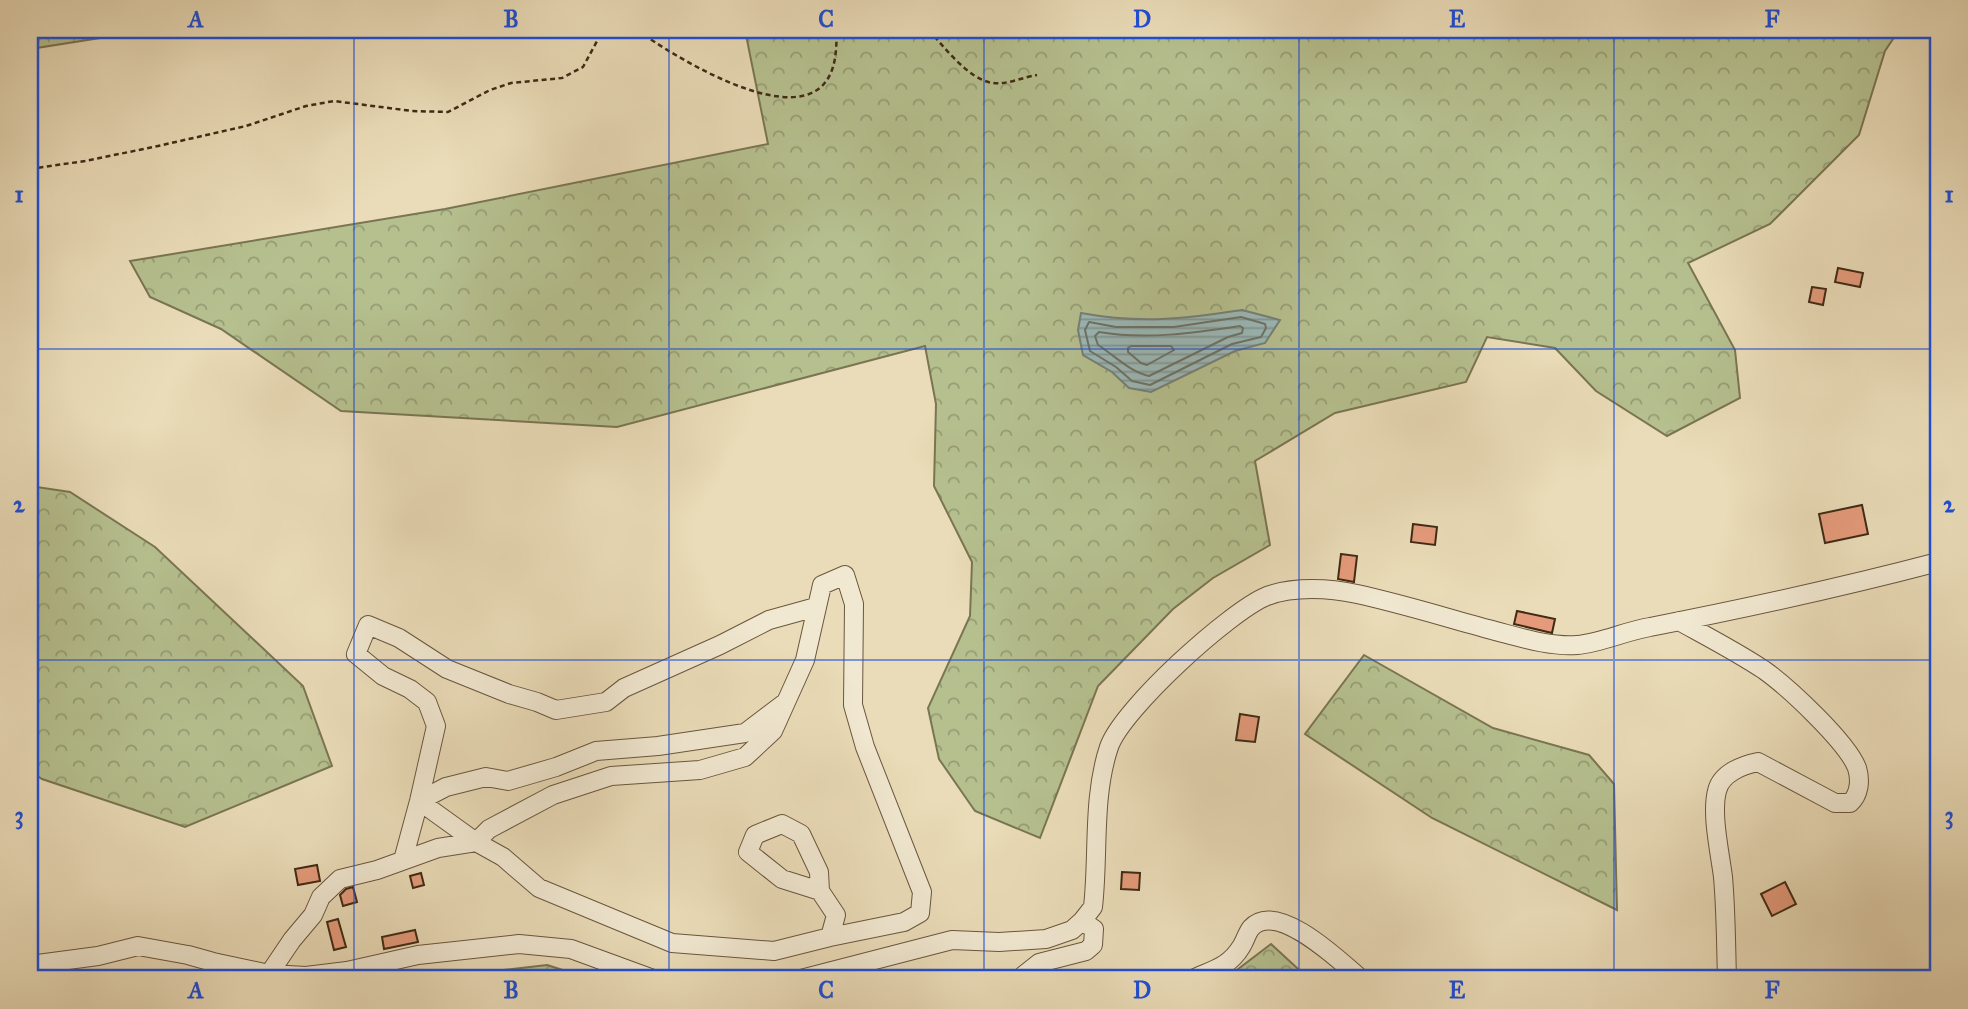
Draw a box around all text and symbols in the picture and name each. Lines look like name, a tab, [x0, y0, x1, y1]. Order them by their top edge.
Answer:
text: A	[186, 5, 204, 33]
text: B	[503, 5, 519, 33]
text: C	[818, 5, 834, 33]
text: D	[1133, 5, 1151, 33]
text: E	[1449, 5, 1466, 33]
text: F	[1764, 5, 1780, 33]
text: 1	[14, 180, 24, 208]
text: 1	[1944, 180, 1954, 208]
text: 2	[13, 490, 25, 518]
text: 2	[1943, 490, 1955, 518]
text: 3	[14, 801, 24, 830]
text: 3	[1944, 801, 1954, 830]
text: A	[186, 976, 204, 1004]
text: B	[503, 976, 519, 1004]
text: C	[818, 976, 834, 1004]
text: D	[1133, 976, 1151, 1004]
text: E	[1449, 976, 1466, 1004]
text: F	[1764, 976, 1780, 1004]

